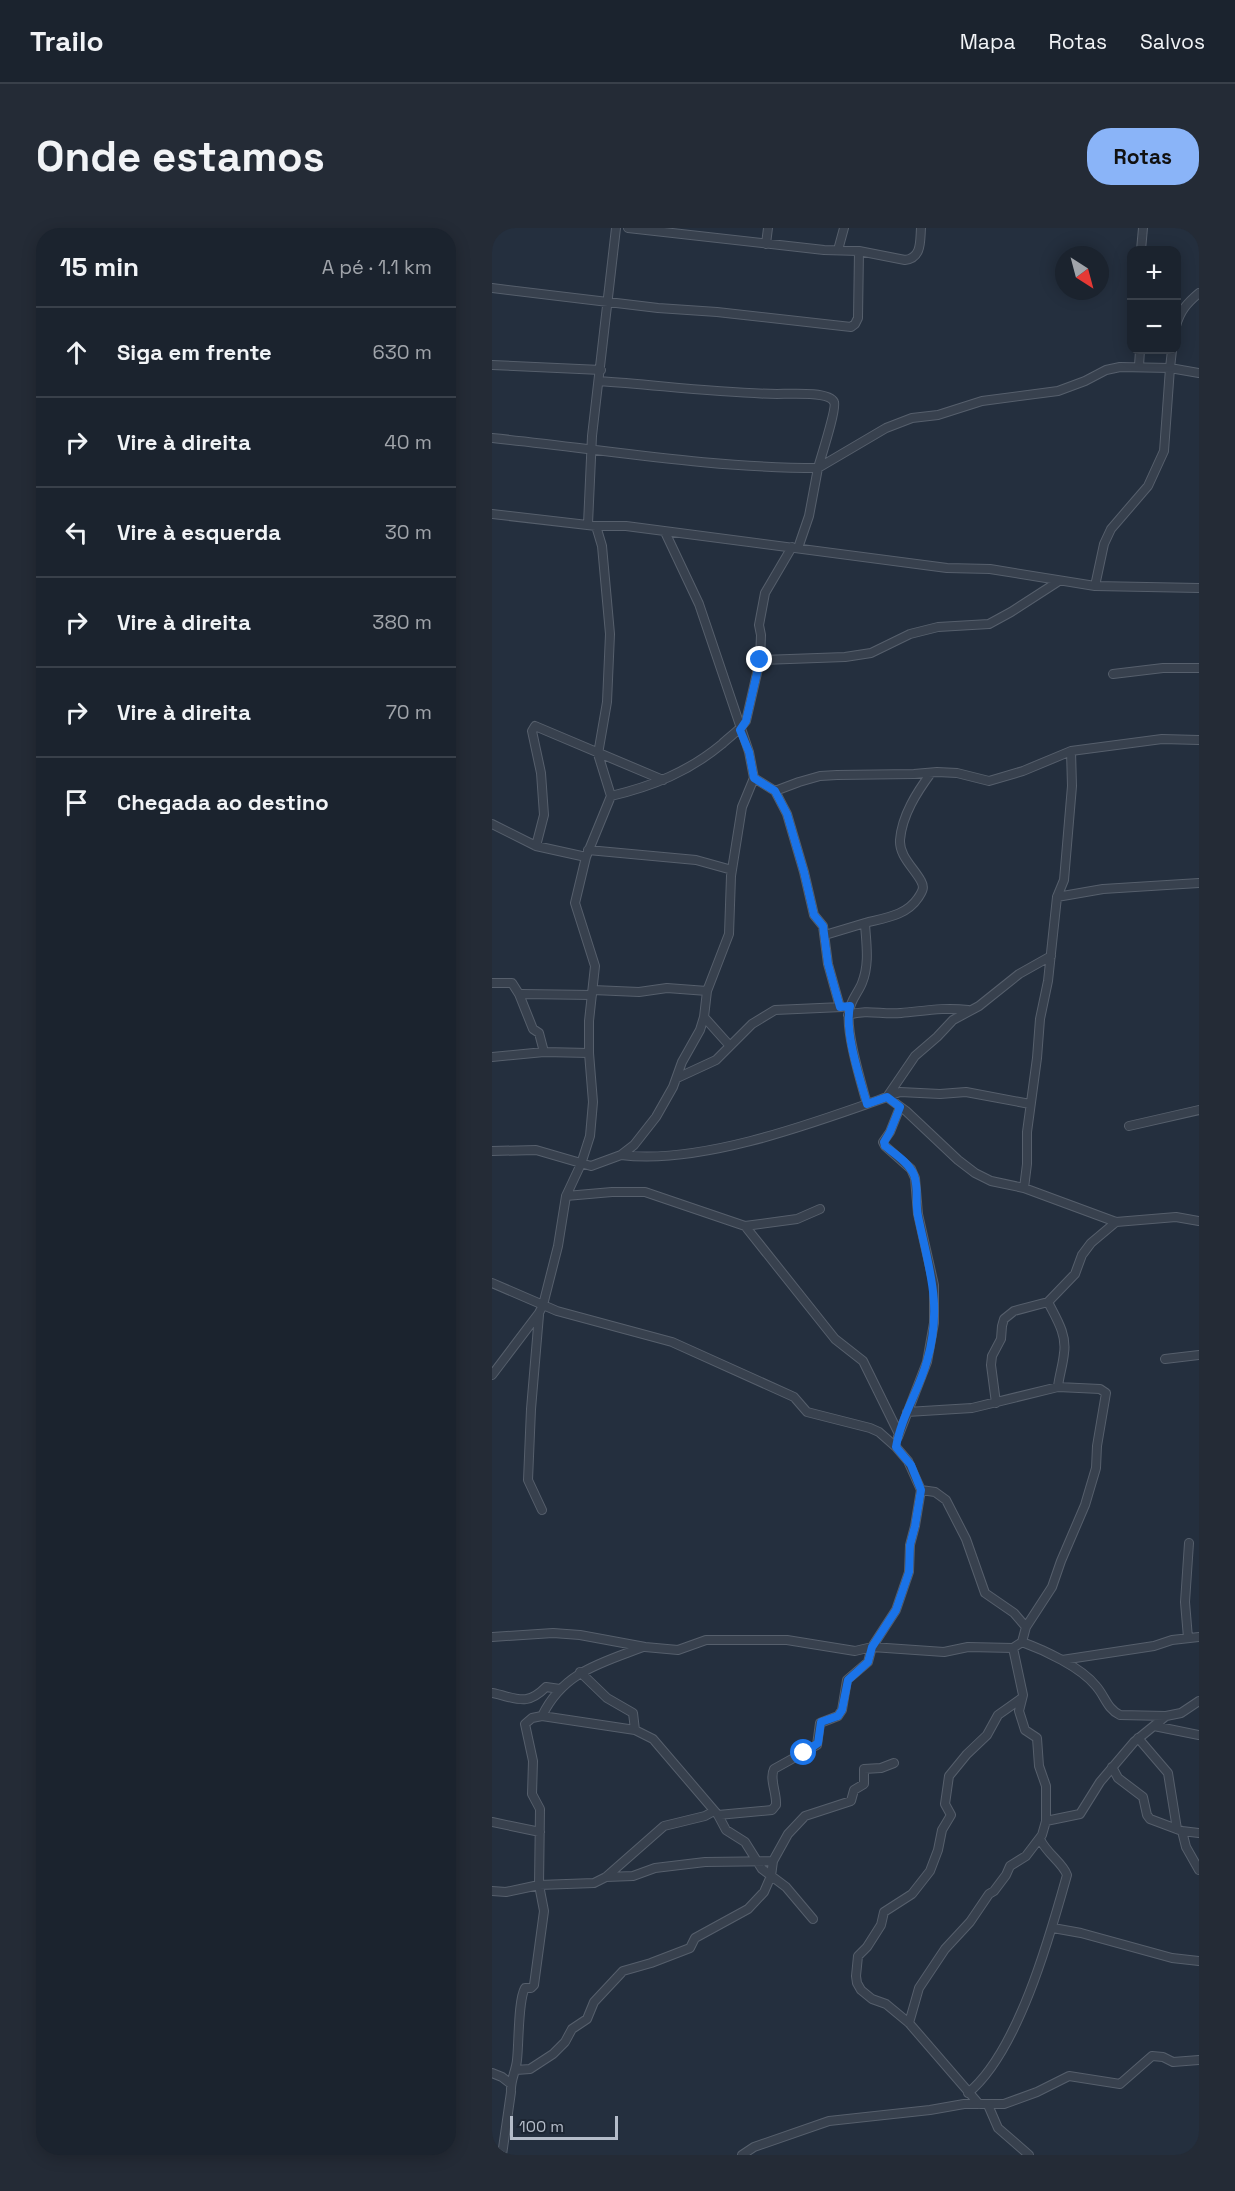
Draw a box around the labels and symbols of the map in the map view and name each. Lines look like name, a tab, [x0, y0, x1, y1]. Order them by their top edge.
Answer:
north arrow	[1055, 246, 1109, 300]
route end	[746, 646, 772, 672]
route start	[790, 1739, 816, 1765]
scale bar	[510, 2113, 618, 2140]

